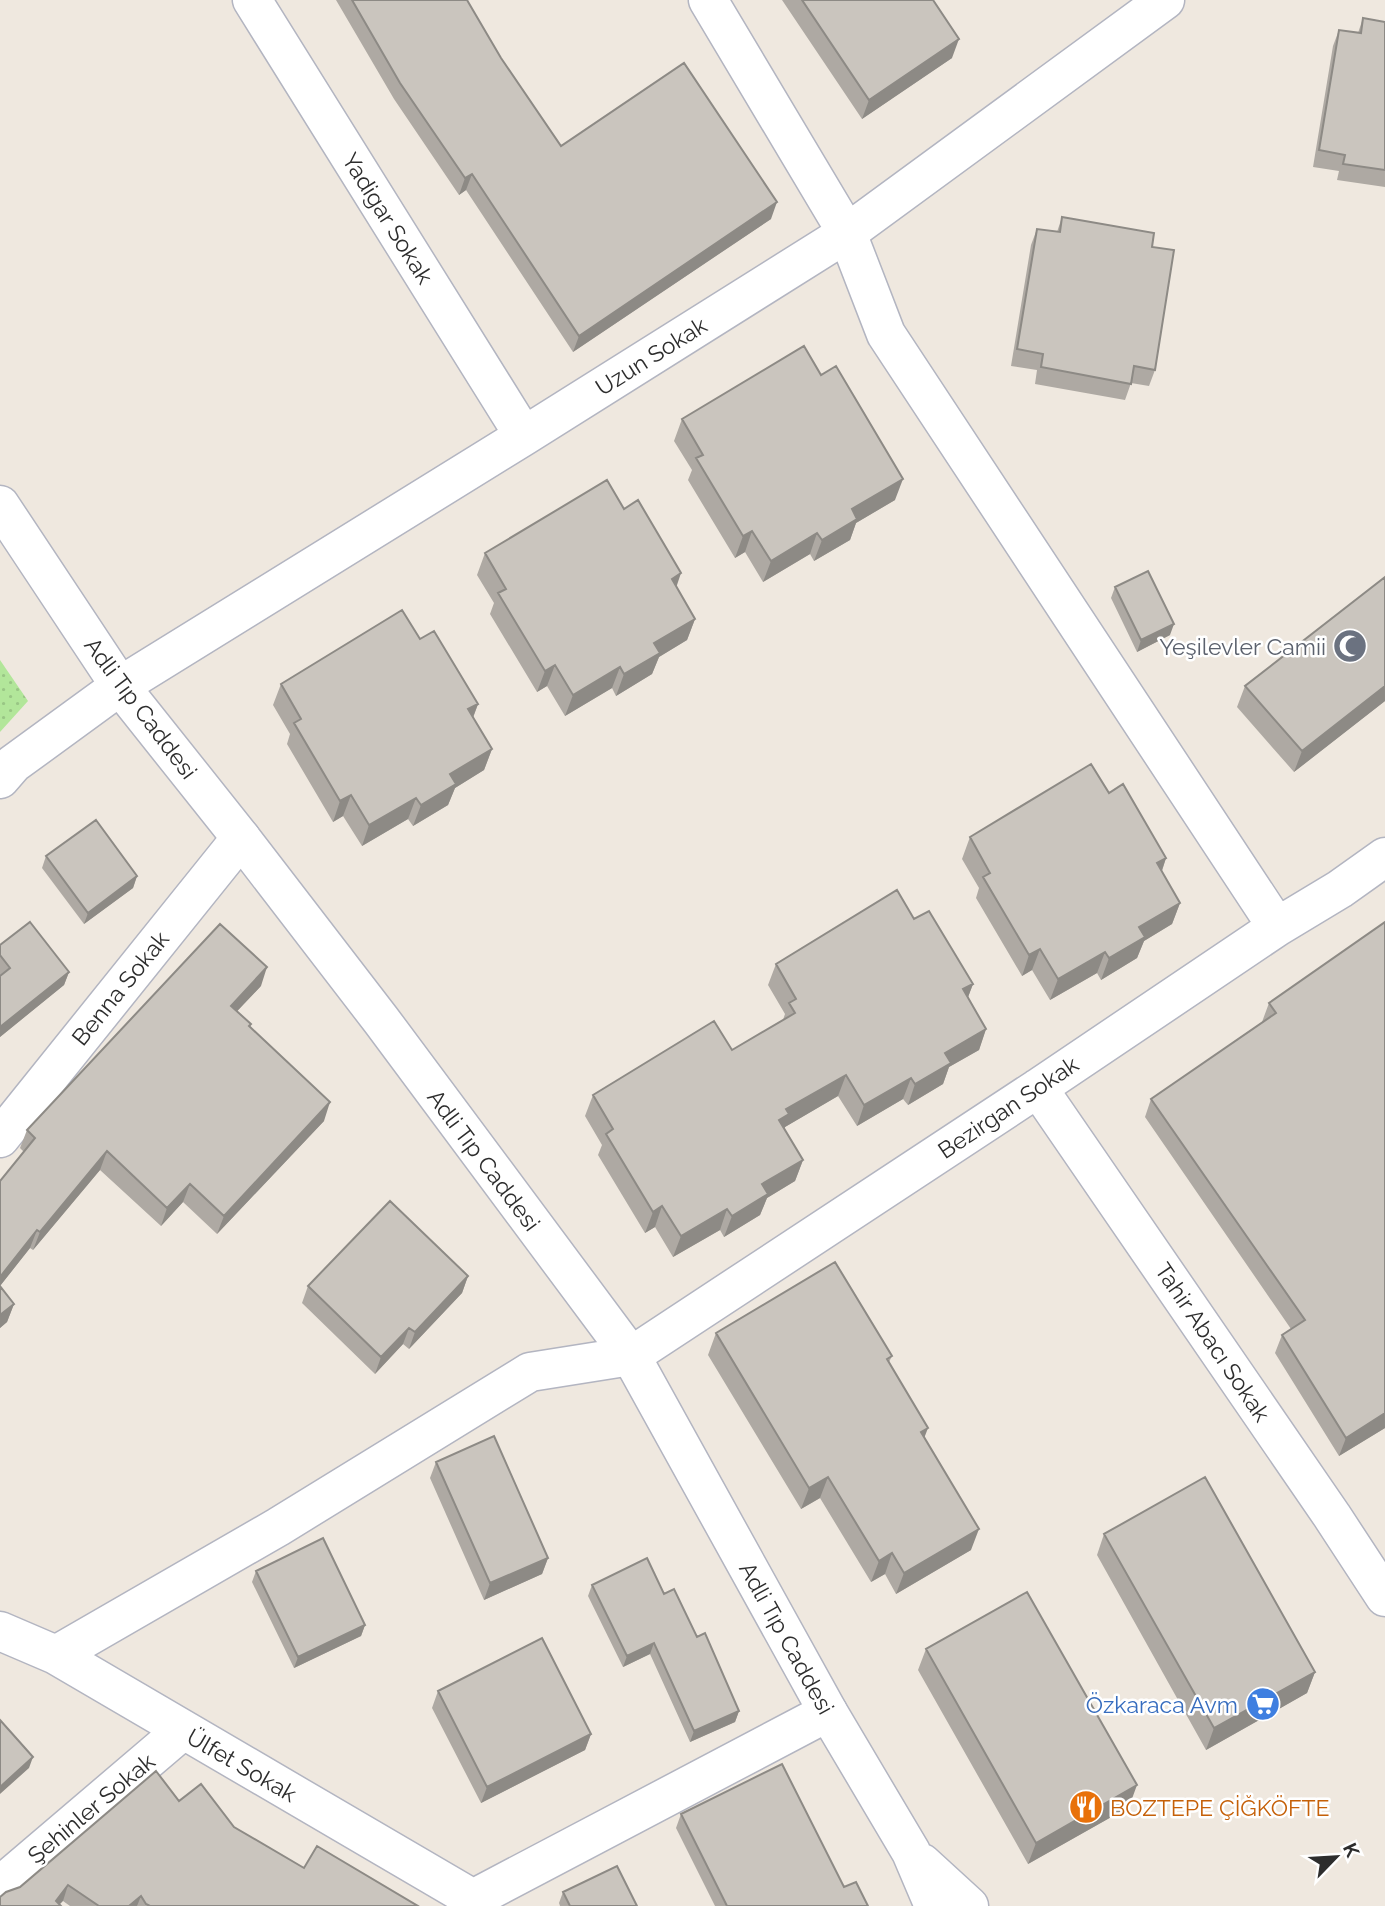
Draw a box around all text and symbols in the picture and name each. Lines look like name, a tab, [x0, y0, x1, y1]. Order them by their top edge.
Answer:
street label: Yadigar Sokak	[337, 147, 439, 289]
street label: Uzun Sokak	[590, 311, 712, 401]
mosque icon: Yeşilevler Camii	[1331, 627, 1369, 665]
street label: Adli Tıp Caddesi	[79, 632, 203, 784]
place label: Yeşilevler Camii	[1159, 633, 1326, 660]
street label: Benna Sokak	[66, 926, 174, 1050]
street label: Bezirgan Sokak	[933, 1050, 1083, 1164]
street label: Adli Tıp Caddesi	[422, 1084, 546, 1236]
street label: Tahir Abacı Sokak	[1150, 1258, 1276, 1426]
street label: Adli Tıp Caddesi	[734, 1557, 840, 1719]
supermarket icon: Özkaraca Avm	[1244, 1685, 1282, 1723]
place label: Özkaraca Avm	[1086, 1691, 1238, 1718]
street label: Ülfet Sokak	[182, 1723, 302, 1807]
street label: Şehinler Sokak	[22, 1747, 160, 1869]
restaurant icon: BOZTEPE ÇİĞKÖFTE	[1067, 1788, 1105, 1826]
place label: BOZTEPE ÇİĞKÖFTE	[1110, 1794, 1330, 1821]
north arrow	[1301, 1822, 1371, 1892]
text: K	[1339, 1839, 1364, 1860]

